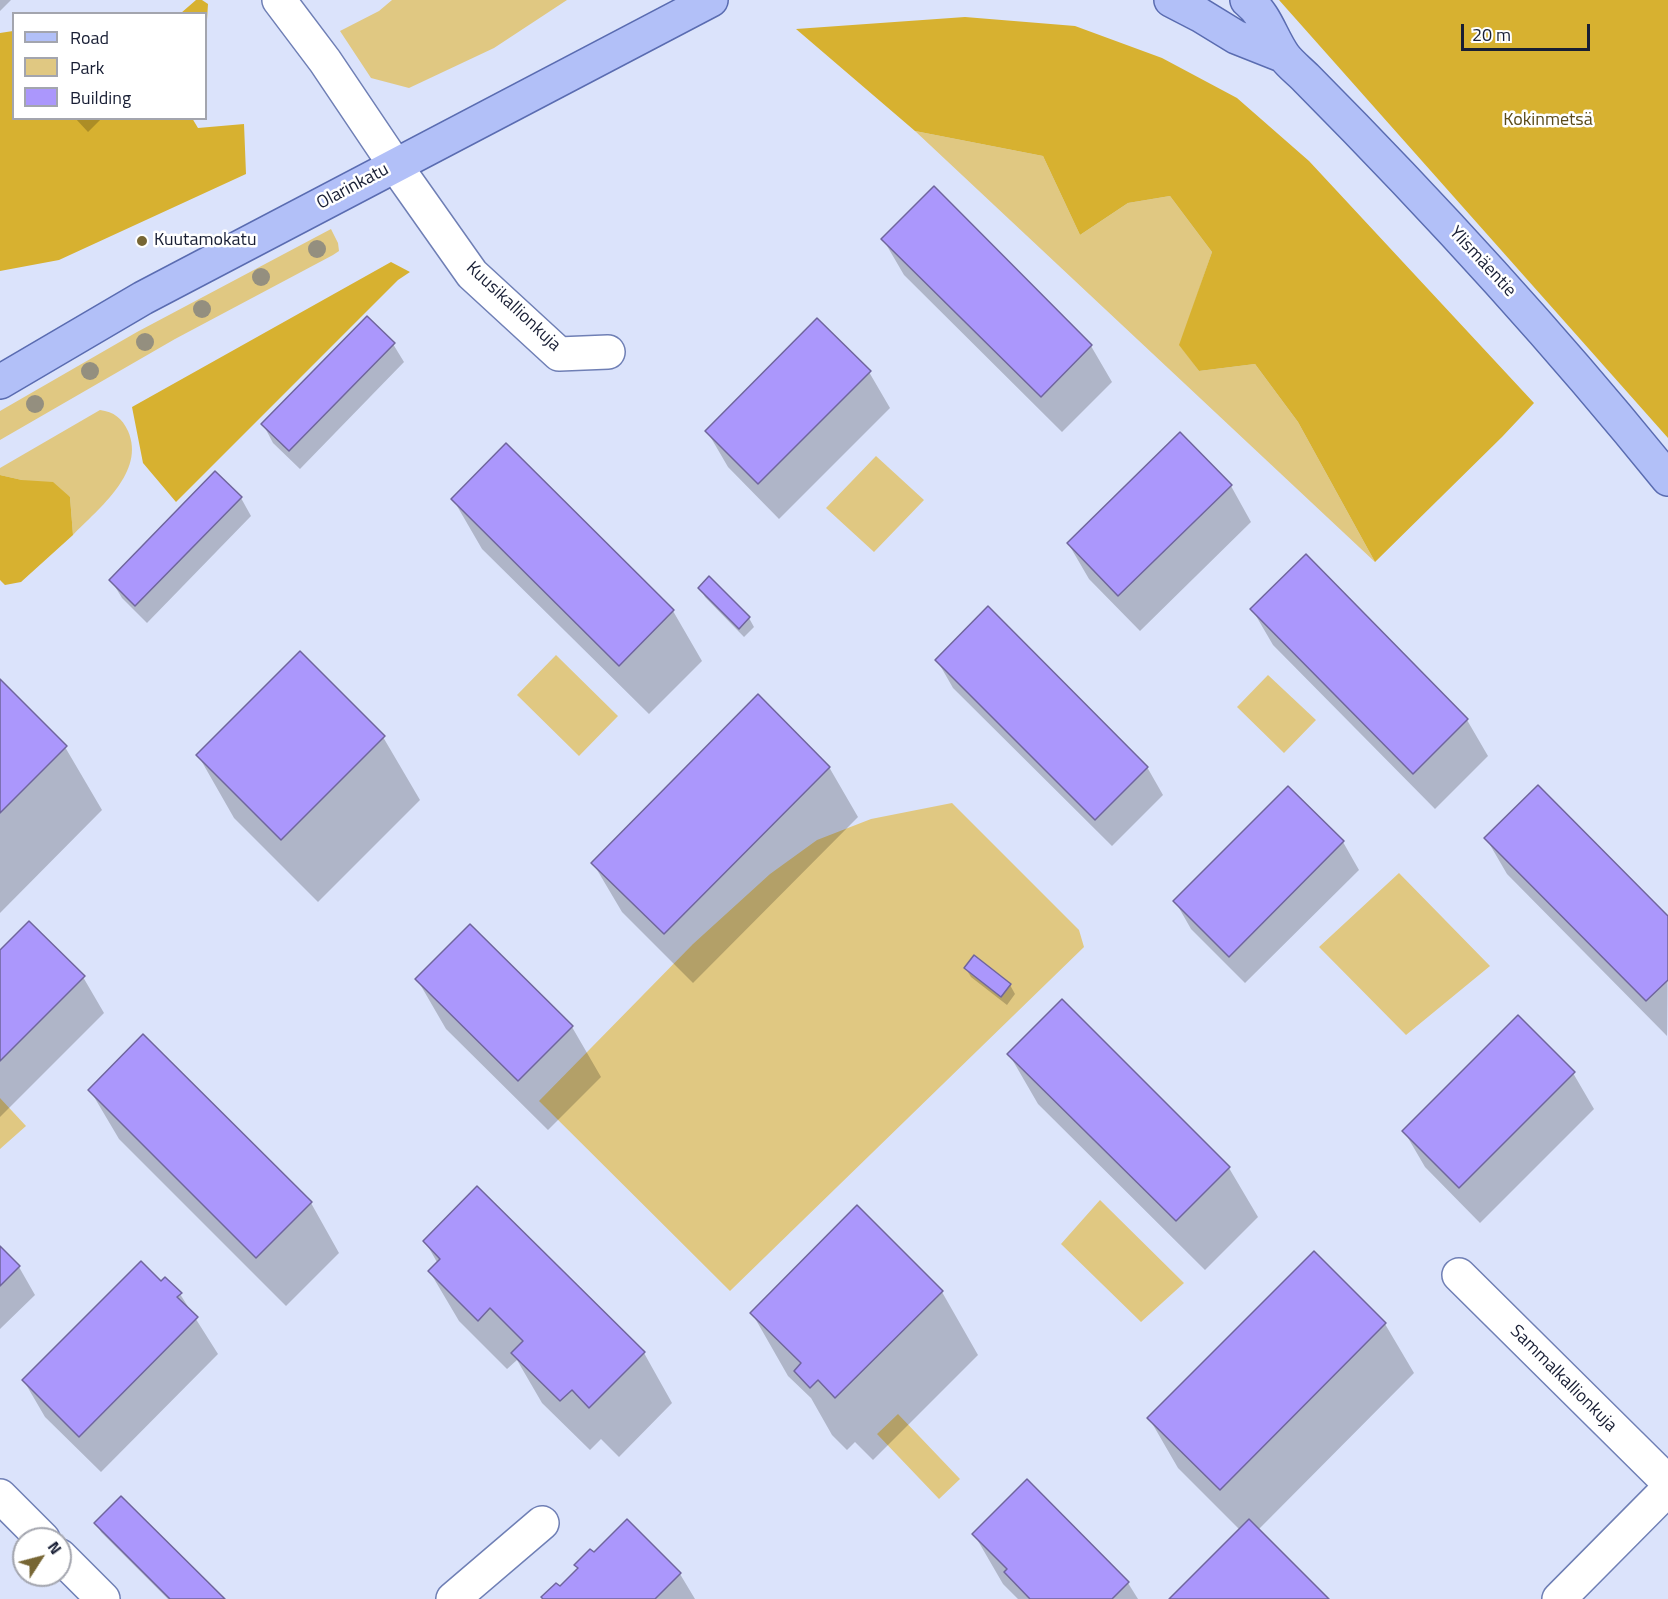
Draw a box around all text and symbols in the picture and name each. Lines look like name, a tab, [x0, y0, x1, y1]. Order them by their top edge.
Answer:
legend	[12, 12, 207, 120]
scale bar	[1464, 12, 1593, 50]
text: 20 m	[1472, 21, 1511, 48]
text: Road	[70, 24, 109, 51]
text: Park	[70, 54, 104, 81]
text: Building	[70, 84, 131, 111]
park label: Kokinmetsä	[1503, 110, 1593, 132]
street label: Olarinkatu	[313, 159, 393, 215]
street label: Ylismäentie	[1444, 222, 1520, 302]
place label: Kuutamokatu	[154, 230, 256, 252]
marker: Kuutamokatu	[135, 234, 149, 248]
street label: Kuusikallionkuja	[461, 258, 565, 356]
street label: Sammalkallionkuja	[1505, 1321, 1621, 1437]
north arrow	[12, 1527, 72, 1587]
text: N	[42, 1536, 68, 1559]

